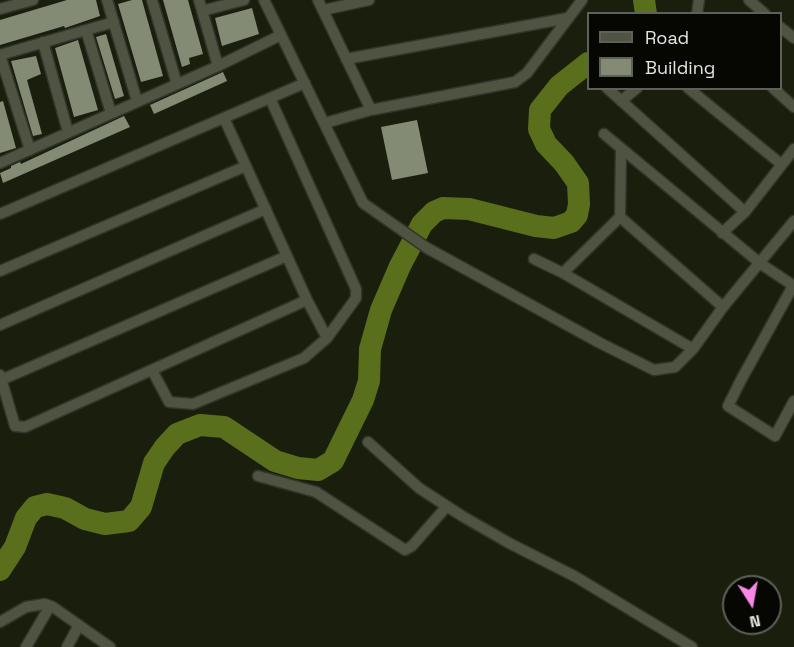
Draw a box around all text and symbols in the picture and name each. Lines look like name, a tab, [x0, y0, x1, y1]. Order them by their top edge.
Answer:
legend	[587, 12, 782, 90]
text: Road	[645, 26, 689, 49]
text: Building	[645, 56, 715, 79]
north arrow	[722, 575, 782, 635]
text: N	[748, 610, 762, 633]

